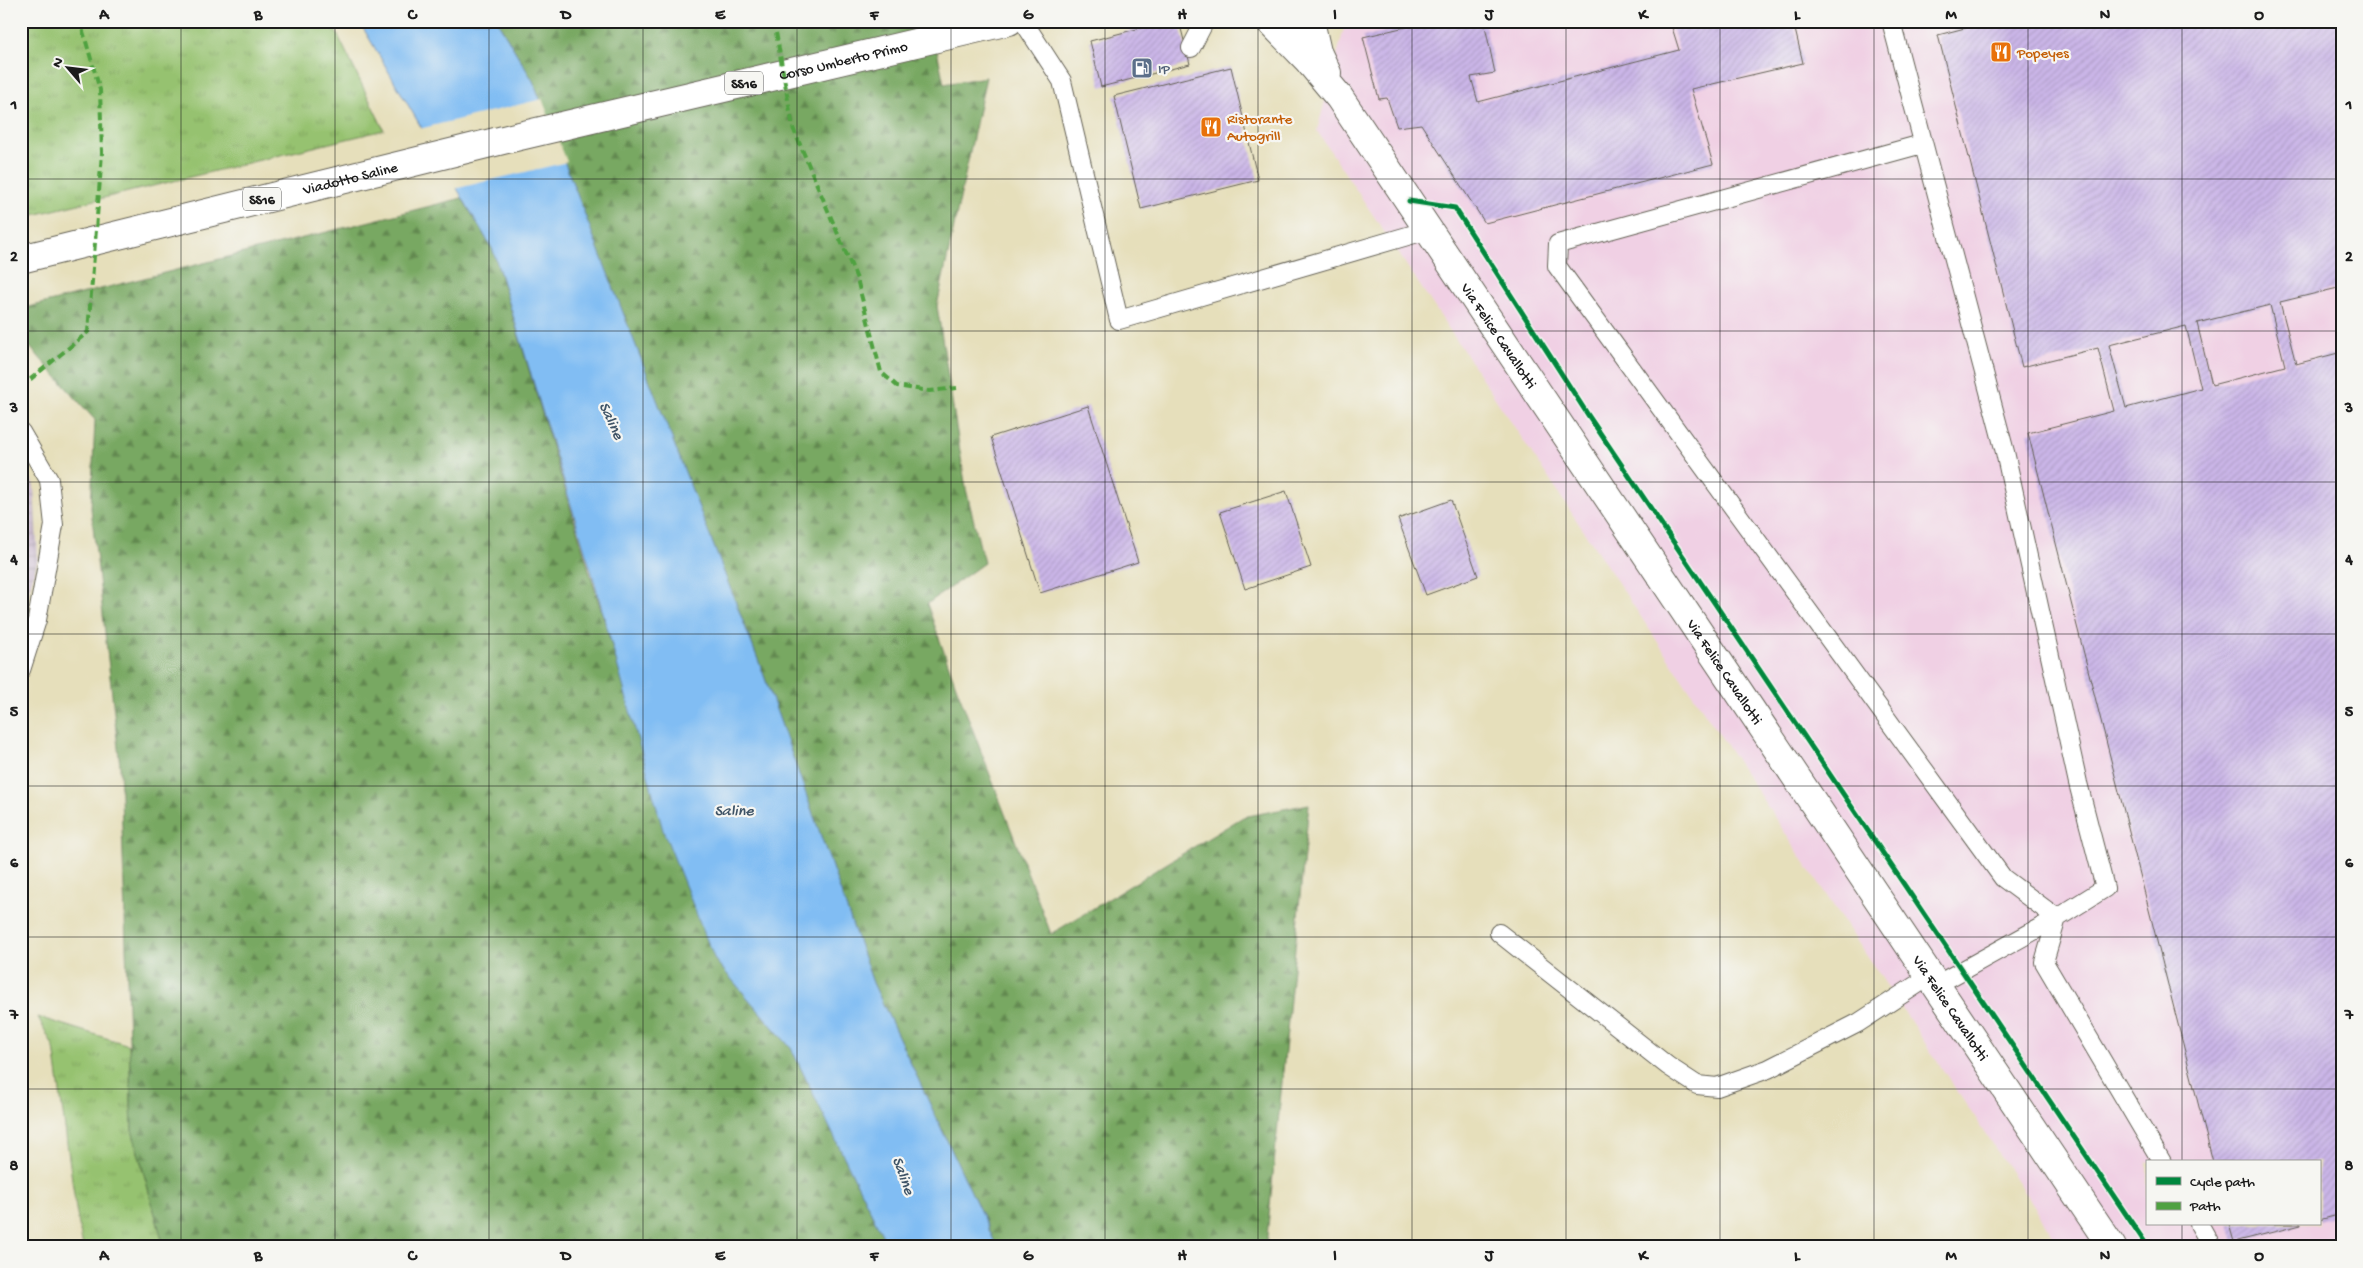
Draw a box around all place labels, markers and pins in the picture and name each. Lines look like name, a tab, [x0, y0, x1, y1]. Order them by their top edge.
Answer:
restaurant icon: Popeyes	[1989, 40, 2013, 64]
place label: Popeyes	[2016, 45, 2069, 63]
fuel station icon: IP	[1130, 56, 1154, 80]
place label: IP	[1158, 61, 1171, 79]
place label: Ristorante Autogrill	[1227, 111, 1292, 146]
restaurant icon: Ristorante Autogrill	[1199, 115, 1223, 139]

